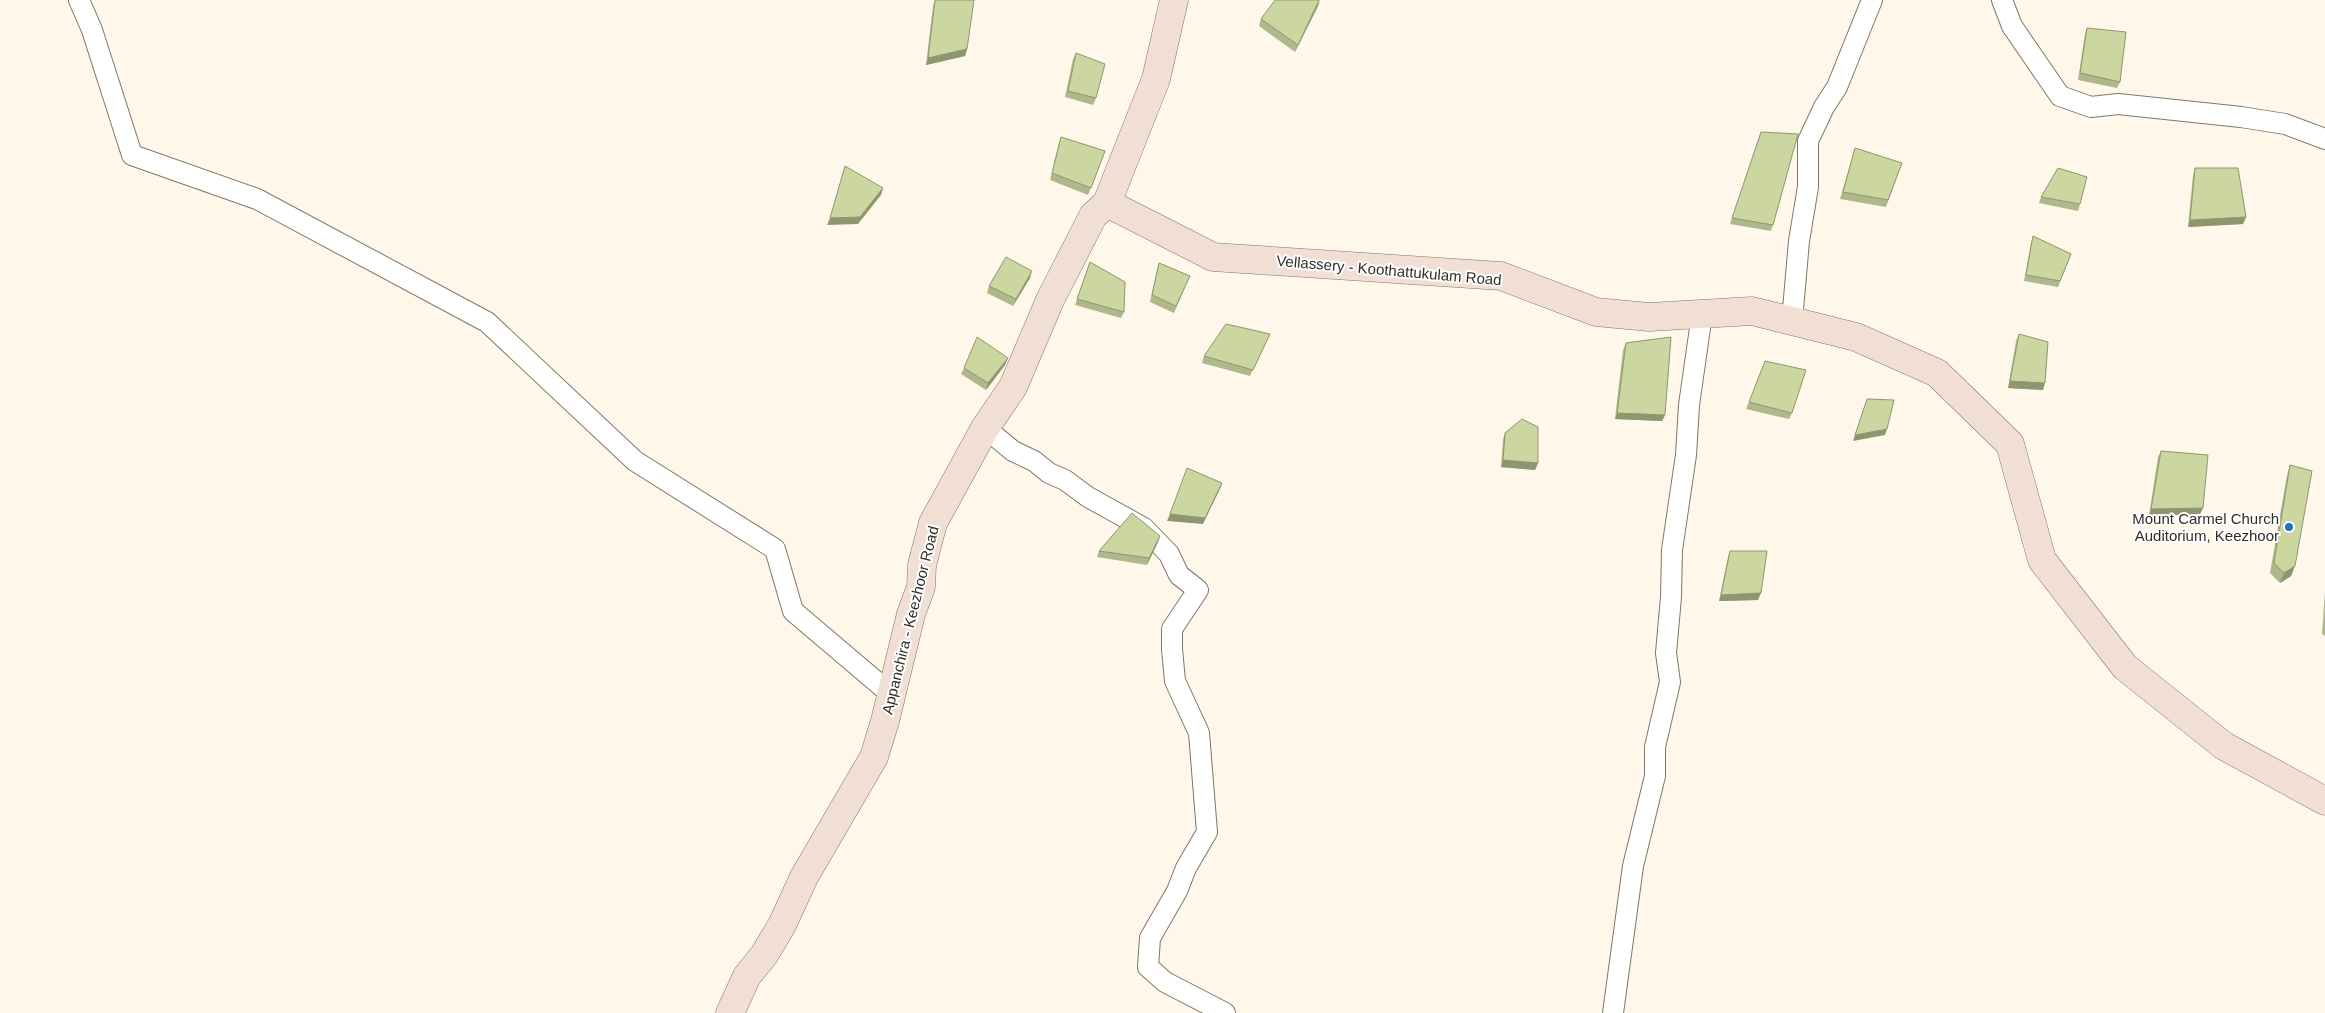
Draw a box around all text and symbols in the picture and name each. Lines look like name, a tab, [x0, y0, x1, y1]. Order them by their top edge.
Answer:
street label: Vellassery - Koothattukulam Road	[1276, 252, 1502, 288]
place label: Mount Carmel Church Auditorium, Keezhoor	[2132, 510, 2279, 544]
marker: Mount Carmel Church Auditorium, Keezhoor	[2283, 521, 2295, 533]
street label: Appanchira - Keezhoor Road	[878, 524, 942, 716]

